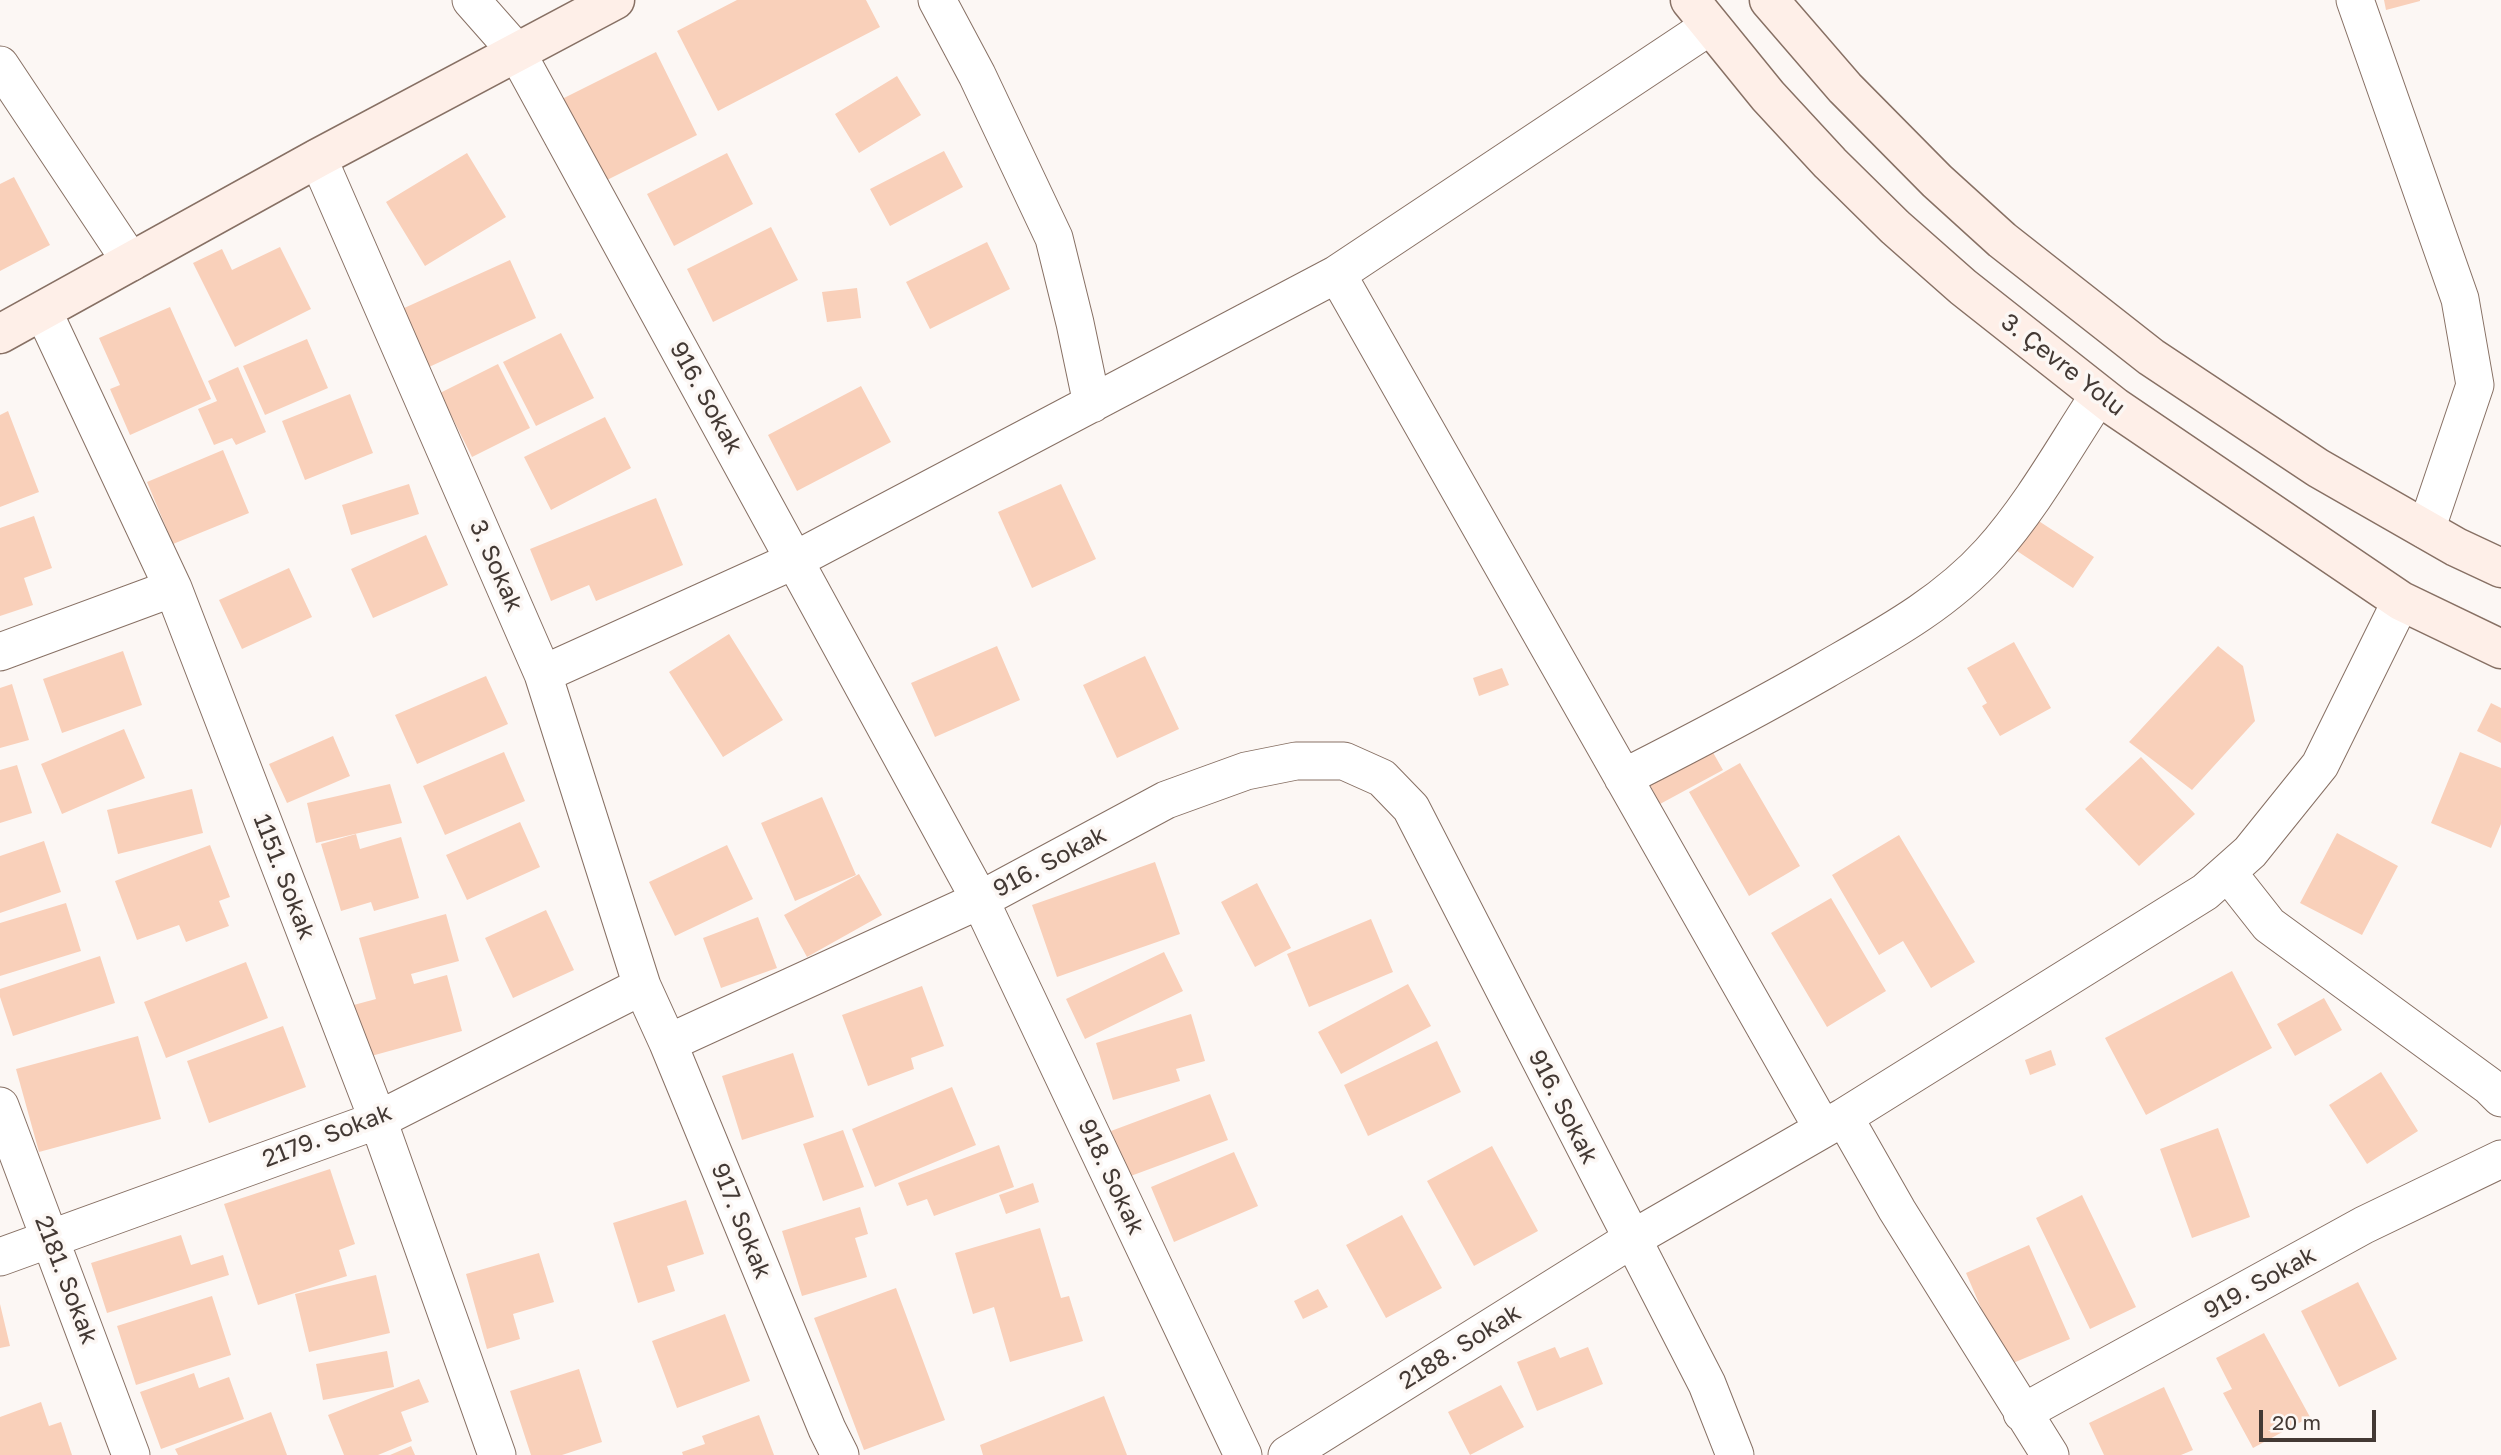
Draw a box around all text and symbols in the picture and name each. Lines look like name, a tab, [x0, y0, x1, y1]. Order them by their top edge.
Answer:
street label: 3. Çevre Yolu	[1995, 308, 2131, 422]
street label: 916. Sokak	[663, 337, 749, 459]
street label: 3. Sokak	[463, 516, 529, 616]
street label: 1151. Sokak	[247, 810, 321, 944]
street label: 916. Sokak	[988, 820, 1112, 904]
street label: 916. Sokak	[1522, 1045, 1604, 1169]
street label: 2179. Sokak	[258, 1098, 396, 1174]
street label: 918. Sokak	[1072, 1115, 1150, 1239]
street label: 917. Sokak	[705, 1159, 777, 1283]
street label: 2181. Sokak	[28, 1212, 104, 1348]
street label: 919. Sokak	[2199, 1240, 2321, 1326]
street label: 2188. Sokak	[1394, 1298, 1526, 1396]
scale bar	[2263, 1396, 2380, 1440]
text: 20 m	[2272, 1409, 2321, 1435]

